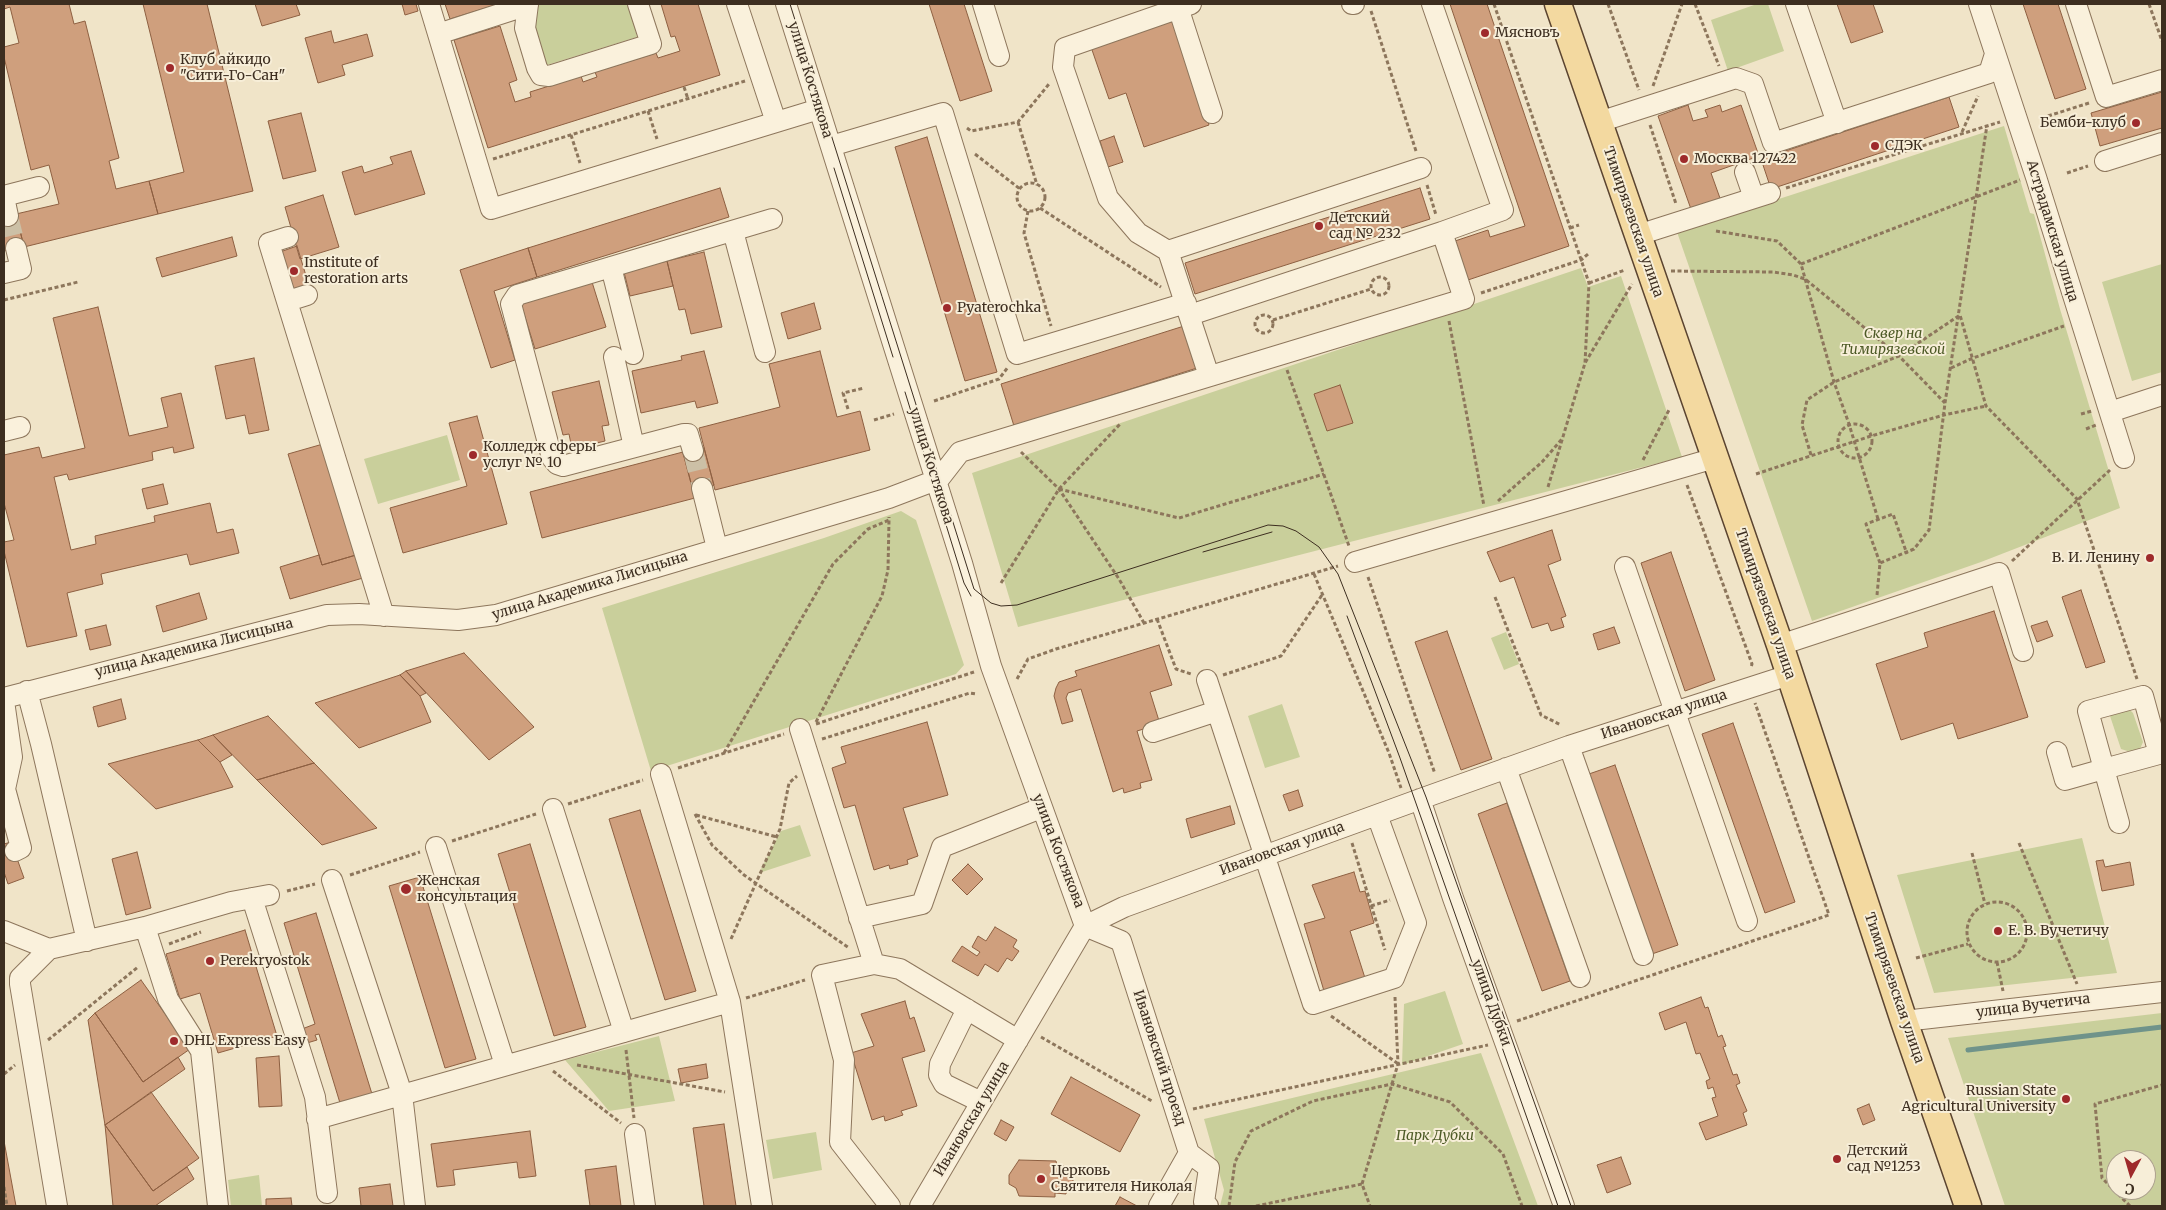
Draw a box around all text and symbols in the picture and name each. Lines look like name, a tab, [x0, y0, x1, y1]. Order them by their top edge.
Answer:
street label: улица Костякова	[784, 20, 836, 140]
place label: Мясновъ	[1495, 25, 1560, 41]
marker: Мясновъ	[1479, 27, 1491, 39]
place label: Клуб айкидо "Сити-Го-Сан"	[180, 52, 285, 84]
marker: Клуб айкидо "Сити-Го-Сан"	[164, 62, 176, 74]
place label: Бемби-клуб	[2040, 115, 2126, 131]
marker: Бемби-клуб	[2130, 117, 2142, 129]
place label: СДЭК	[1885, 138, 1923, 154]
marker: СДЭК	[1869, 140, 1881, 152]
street label: Тимирязевская улица	[1599, 145, 1667, 299]
place label: Москва 127422	[1694, 151, 1797, 167]
marker: Москва 127422	[1678, 153, 1690, 165]
street label: Астрадамская улица	[2022, 158, 2082, 304]
place label: Детский сад № 232	[1329, 210, 1401, 242]
marker: Детский сад № 232	[1313, 220, 1325, 232]
place label: Institute of restoration arts	[304, 255, 408, 288]
marker: Institute of restoration arts	[288, 265, 300, 277]
place label: Pyaterochka	[957, 300, 1041, 316]
marker: Pyaterochka	[941, 302, 953, 314]
park label: Сквер на Тимирязевской	[1841, 326, 1945, 358]
street label: улица Костякова	[905, 406, 957, 526]
place label: Колледж сферы услуг № 10	[483, 439, 596, 472]
marker: Колледж сферы услуг № 10	[467, 449, 479, 461]
street label: Тимирязевская улица	[1731, 527, 1799, 681]
street label: улица Академика Лисицына	[490, 548, 690, 624]
place label: В. И. Ленину	[2052, 550, 2140, 566]
marker: В. И. Ленину	[2144, 552, 2156, 564]
street label: улица Академика Лисицына	[93, 615, 295, 681]
street label: Ивановская улица	[1599, 687, 1729, 743]
street label: улица Костякова	[1028, 792, 1088, 910]
street label: Ивановская улица	[1217, 819, 1347, 879]
place label: Женская консультация	[417, 873, 517, 906]
marker: Женская консультация	[399, 882, 413, 896]
street label: Тимирязевская улица	[1860, 911, 1928, 1065]
place label: Е. В. Вучетичу	[2008, 923, 2109, 939]
marker: Е. В. Вучетичу	[1992, 925, 2004, 937]
place label: Perekryostok	[220, 953, 310, 969]
marker: Perekryostok	[204, 955, 216, 967]
street label: улица Дубки	[1468, 957, 1514, 1049]
street label: Ивановский проезд	[1129, 988, 1189, 1128]
street label: улица Вучетича	[1975, 991, 2091, 1021]
place label: DHL Express Easy	[184, 1033, 306, 1049]
marker: DHL Express Easy	[168, 1035, 180, 1047]
street label: Ивановская улица	[931, 1058, 1013, 1180]
place label: Russian State Agricultural University	[1902, 1083, 2056, 1116]
marker: Russian State Agricultural University	[2060, 1093, 2072, 1105]
park label: Парк Дубки	[1396, 1128, 1474, 1144]
place label: Детский сад №1253	[1847, 1143, 1921, 1176]
north arrow	[2106, 1150, 2156, 1200]
marker: Детский сад №1253	[1831, 1153, 1843, 1165]
place label: Церковь Святителя Николая	[1051, 1163, 1192, 1196]
marker: Церковь Святителя Николая	[1035, 1173, 1047, 1185]
text: С	[2124, 1179, 2135, 1198]

